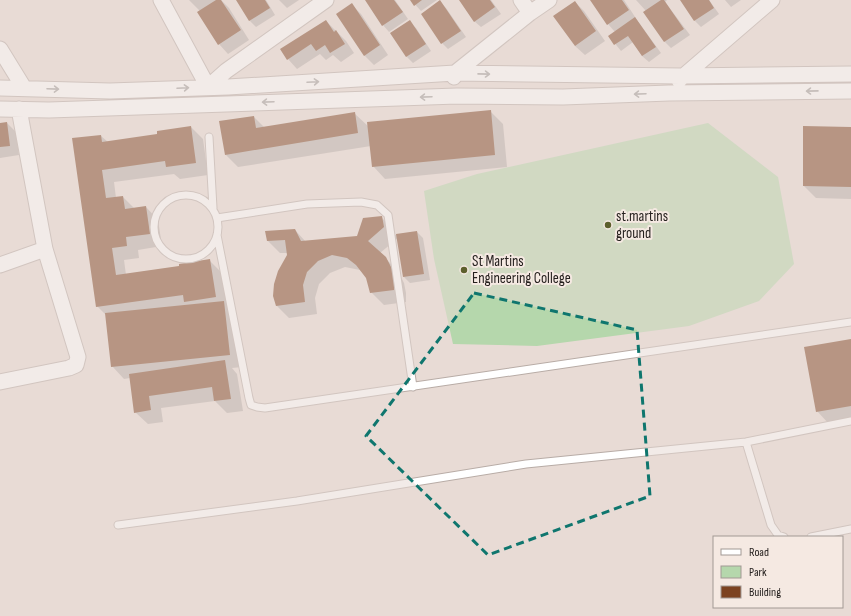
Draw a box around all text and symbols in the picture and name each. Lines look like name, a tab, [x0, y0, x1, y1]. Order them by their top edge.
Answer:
one-way arrow	[477, 70, 490, 78]
one-way arrow	[306, 78, 319, 85]
one-way arrow	[176, 84, 189, 91]
one-way arrow	[46, 86, 59, 93]
one-way arrow	[806, 87, 819, 95]
one-way arrow	[634, 90, 647, 97]
one-way arrow	[420, 93, 433, 101]
one-way arrow	[262, 98, 275, 105]
place label: st.martins ground	[616, 207, 668, 243]
marker: st.martins ground	[603, 220, 613, 230]
place label: St Martins Engineering College	[472, 252, 571, 288]
marker: St Martins Engineering College	[459, 265, 469, 275]
legend	[713, 536, 843, 608]
text: Road	[749, 545, 769, 560]
text: Park	[749, 565, 767, 580]
text: Building	[749, 585, 781, 600]

